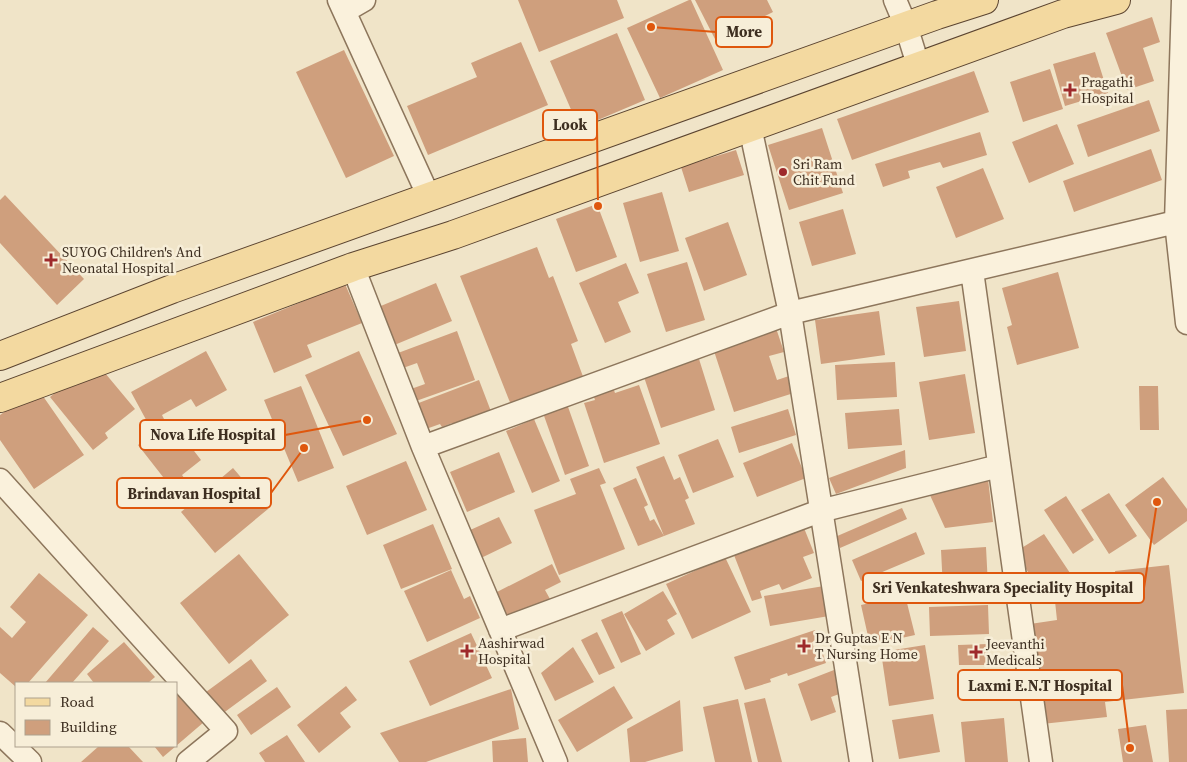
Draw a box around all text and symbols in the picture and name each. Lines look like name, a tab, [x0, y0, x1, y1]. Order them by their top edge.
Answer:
callout: More	[716, 17, 772, 47]
text: More	[726, 21, 762, 42]
place label: Pragathi Hospital	[1081, 72, 1134, 108]
marker: Pragathi Hospital	[1063, 83, 1077, 97]
callout: Look	[543, 110, 597, 140]
text: Look	[553, 114, 587, 135]
place label: Sri Ram Chit Fund	[793, 154, 855, 190]
marker: Sri Ram Chit Fund	[777, 166, 789, 178]
place label: SUYOG Children's And Neonatal Hospital	[62, 242, 201, 278]
marker: SUYOG Children's And Neonatal Hospital	[44, 253, 58, 267]
callout: Nova Life Hospital	[140, 420, 285, 450]
text: Nova Life Hospital	[150, 424, 276, 445]
callout: Brindavan Hospital	[117, 478, 271, 508]
text: Brindavan Hospital	[127, 483, 261, 504]
callout: Sri Venkateshwara Speciality Hospital	[863, 573, 1144, 603]
text: Sri Venkateshwara Speciality Hospital	[873, 577, 1134, 598]
place label: Dr Guptas E N T Nursing Home	[815, 628, 918, 664]
place label: Aashirwad Hospital	[478, 633, 545, 669]
place label: Jeevanthi Medicals	[985, 634, 1045, 670]
marker: Dr Guptas E N T Nursing Home	[797, 639, 811, 653]
marker: Aashirwad Hospital	[460, 644, 474, 658]
marker: Jeevanthi Medicals	[970, 646, 982, 658]
callout: Laxmi E.N.T Hospital	[958, 670, 1122, 700]
text: Laxmi E.N.T Hospital	[968, 675, 1112, 696]
legend	[15, 682, 178, 747]
text: Road	[60, 691, 94, 712]
text: Building	[60, 716, 117, 737]

